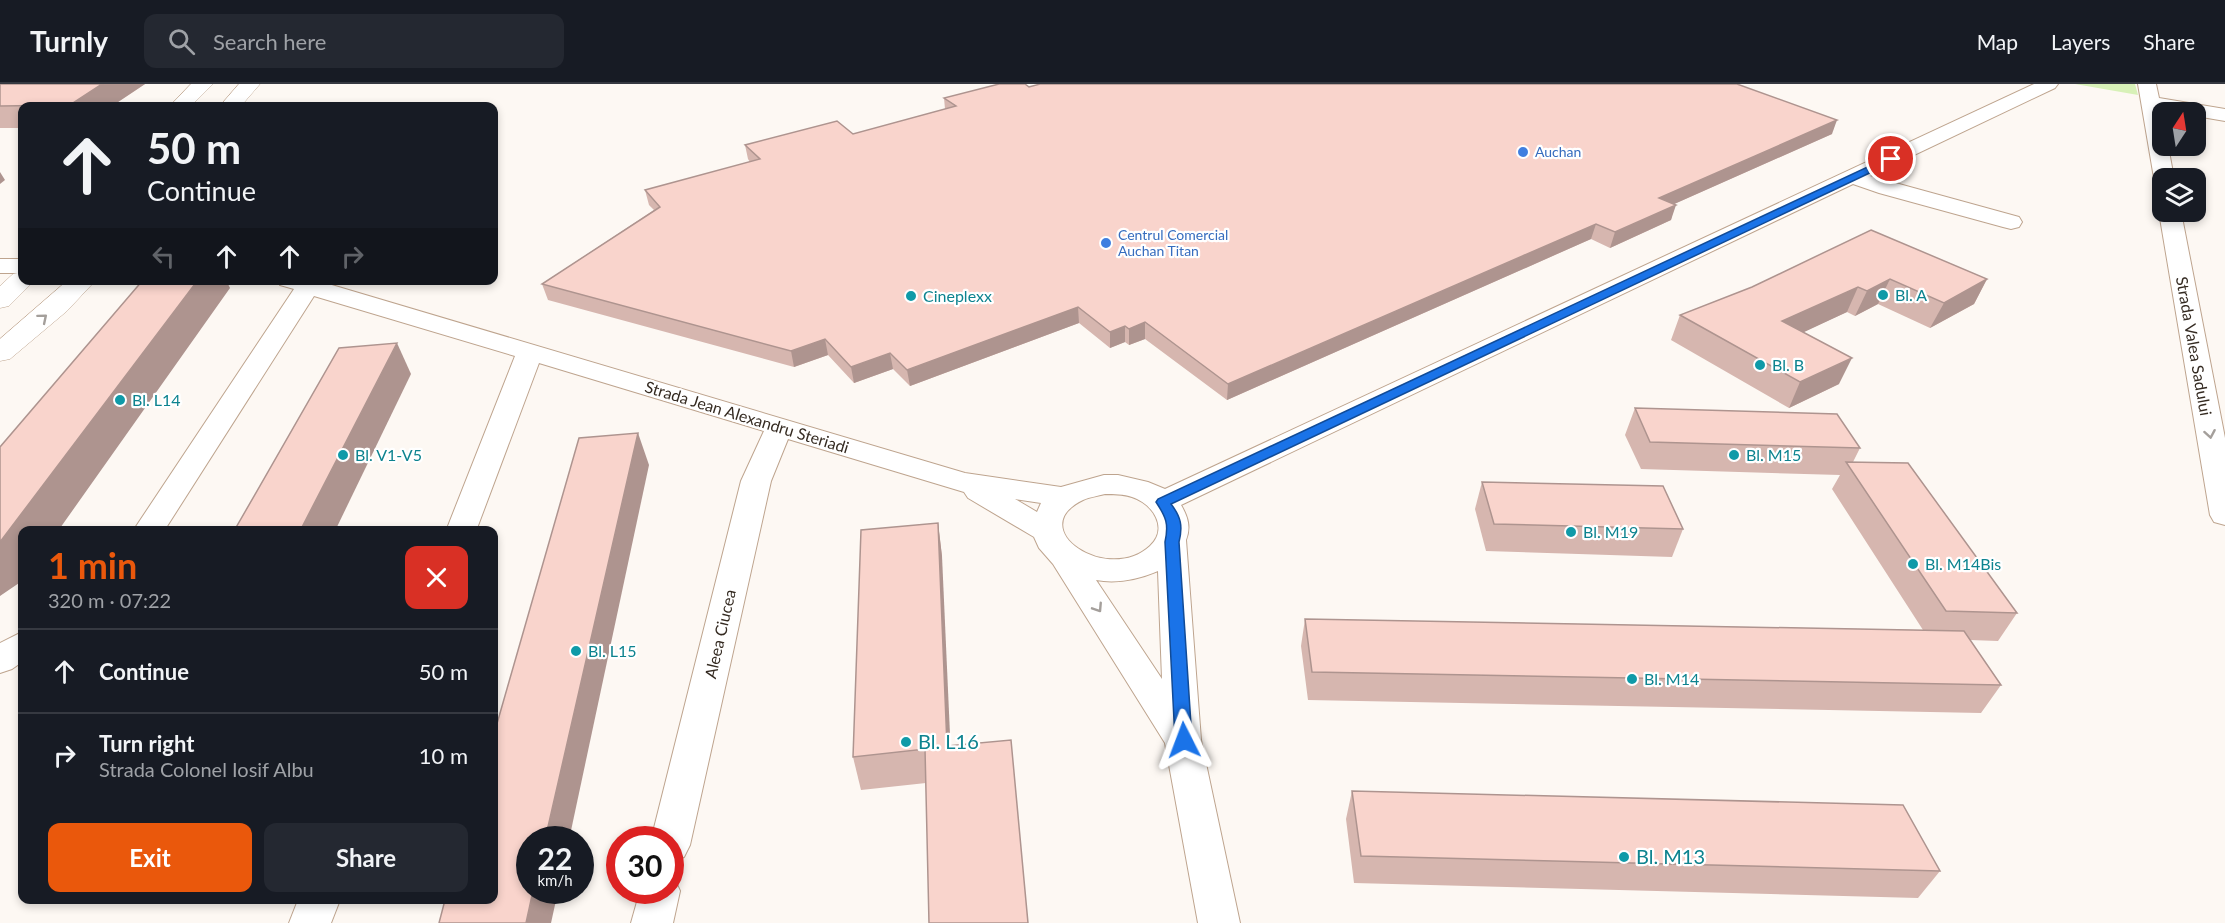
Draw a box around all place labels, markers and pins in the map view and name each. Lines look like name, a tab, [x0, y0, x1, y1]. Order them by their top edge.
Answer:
pin	[1865, 133, 1916, 184]
place label: Auchan	[1535, 143, 1581, 160]
marker: Auchan	[1516, 145, 1530, 159]
place label: Centrul Comercial Auchan Titan	[1118, 226, 1228, 259]
marker: Centrul Comercial Auchan Titan	[1099, 236, 1113, 250]
place label: Bl. A	[1895, 285, 1927, 304]
place label: Cineplexx	[923, 286, 992, 305]
marker: Bl. A	[1876, 288, 1890, 302]
marker: Cineplexx	[904, 289, 918, 303]
place label: Bl. B	[1772, 355, 1804, 374]
marker: Bl. B	[1753, 358, 1767, 372]
place label: Bl. L14	[132, 390, 181, 409]
marker: Bl. L14	[113, 393, 127, 407]
place label: Bl. V1-V5	[355, 445, 422, 464]
place label: Bl. M15	[1746, 445, 1801, 464]
marker: Bl. V1-V5	[336, 448, 350, 462]
marker: Bl. M15	[1727, 448, 1741, 462]
place label: Bl. M19	[1583, 522, 1638, 541]
marker: Bl. M19	[1564, 525, 1578, 539]
place label: Bl. M14Bis	[1925, 554, 2001, 573]
marker: Bl. M14Bis	[1906, 557, 1920, 571]
place label: Bl. L15	[588, 641, 637, 660]
marker: Bl. L15	[569, 644, 583, 658]
place label: Bl. M14	[1644, 669, 1699, 688]
marker: Bl. M14	[1625, 672, 1639, 686]
place label: Bl. L16	[918, 729, 979, 753]
marker: Bl. L16	[899, 735, 913, 749]
place label: Bl. M13	[1636, 844, 1705, 868]
marker: Bl. M13	[1617, 850, 1631, 864]

